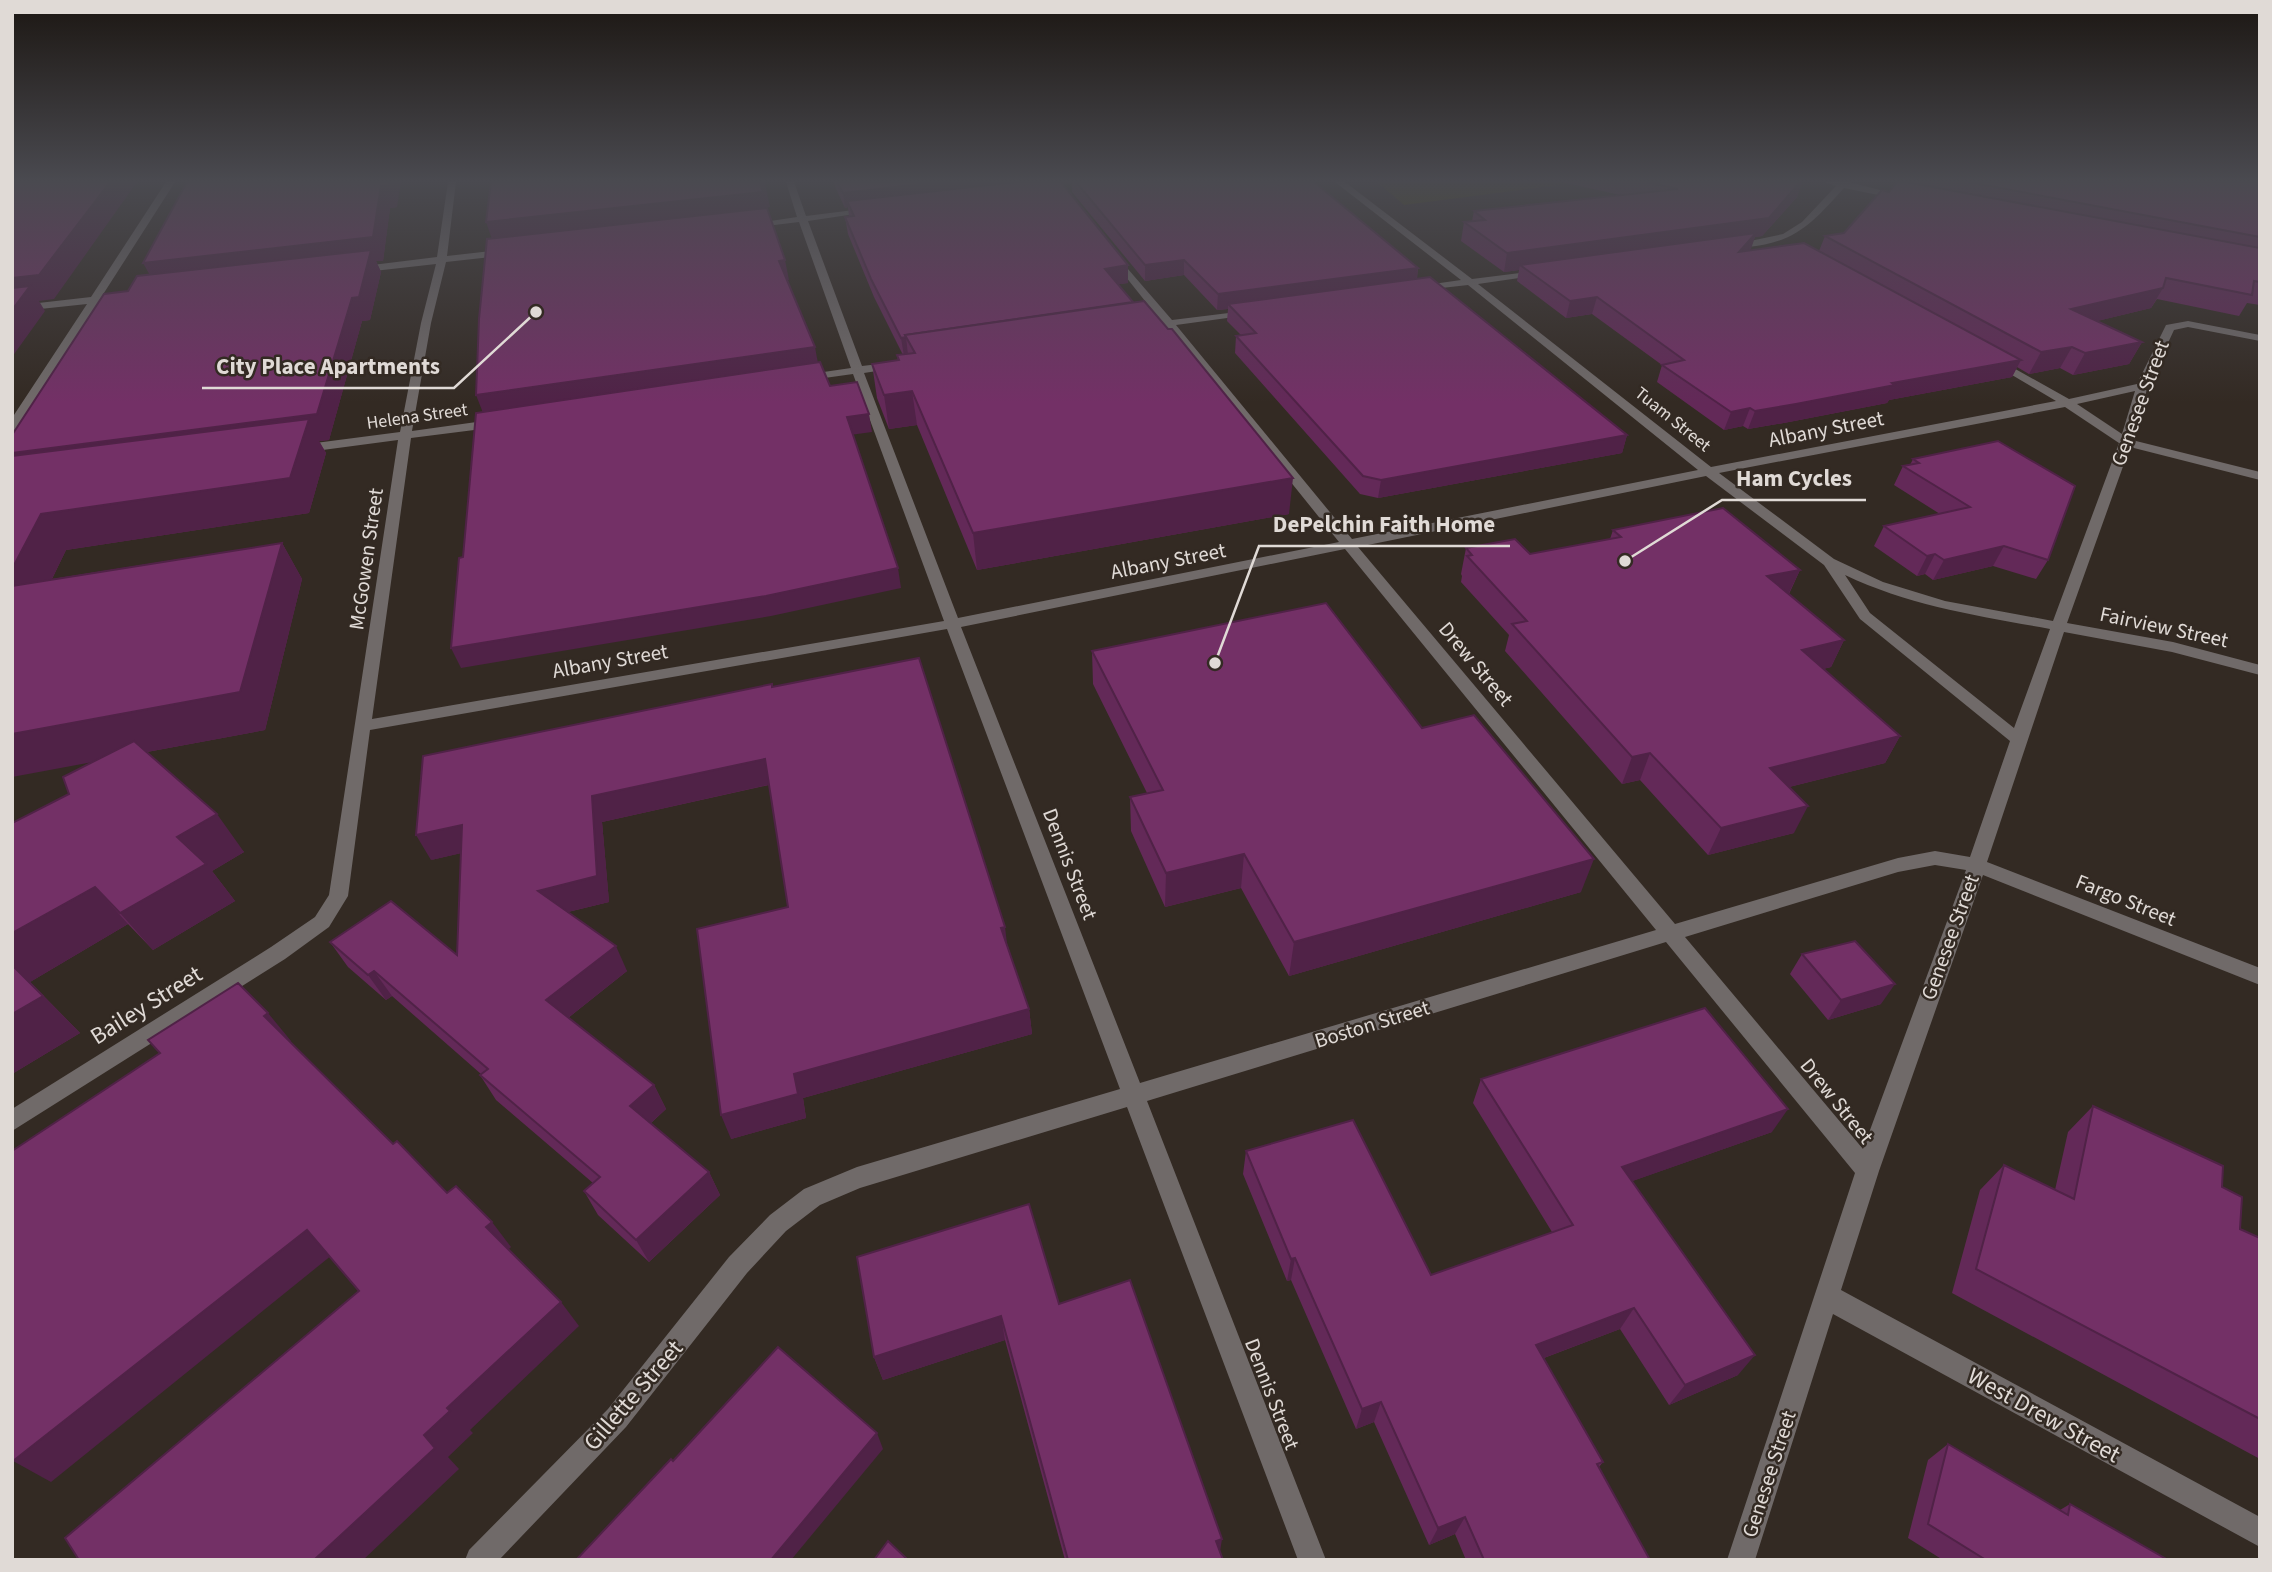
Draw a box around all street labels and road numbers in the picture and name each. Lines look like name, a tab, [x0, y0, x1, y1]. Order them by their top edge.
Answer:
street label: Genesee Street	[2103, 336, 2177, 470]
street label: Tuam Street	[1629, 381, 1716, 458]
street label: Helena Street	[365, 397, 469, 436]
street label: Albany Street	[1766, 403, 1886, 455]
street label: McGowen Street	[341, 486, 391, 632]
street label: Albany Street	[1108, 535, 1228, 587]
street label: Fairview Street	[2097, 599, 2231, 655]
street label: Drew Street	[1432, 615, 1520, 713]
street label: Albany Street	[550, 636, 670, 686]
street label: Dennis Street	[1035, 804, 1105, 924]
street label: Fargo Street	[2071, 866, 2181, 934]
street label: Genesee Street	[1913, 870, 1987, 1004]
street label: Bailey Street	[83, 957, 209, 1054]
street label: Boston Street	[1311, 992, 1433, 1056]
street label: Drew Street	[1793, 1052, 1881, 1150]
street label: Gillette Street	[575, 1332, 691, 1458]
street label: Dennis Street	[1237, 1334, 1307, 1454]
street label: West Drew Street	[1961, 1359, 2127, 1472]
street label: Genesee Street	[1734, 1407, 1804, 1541]

